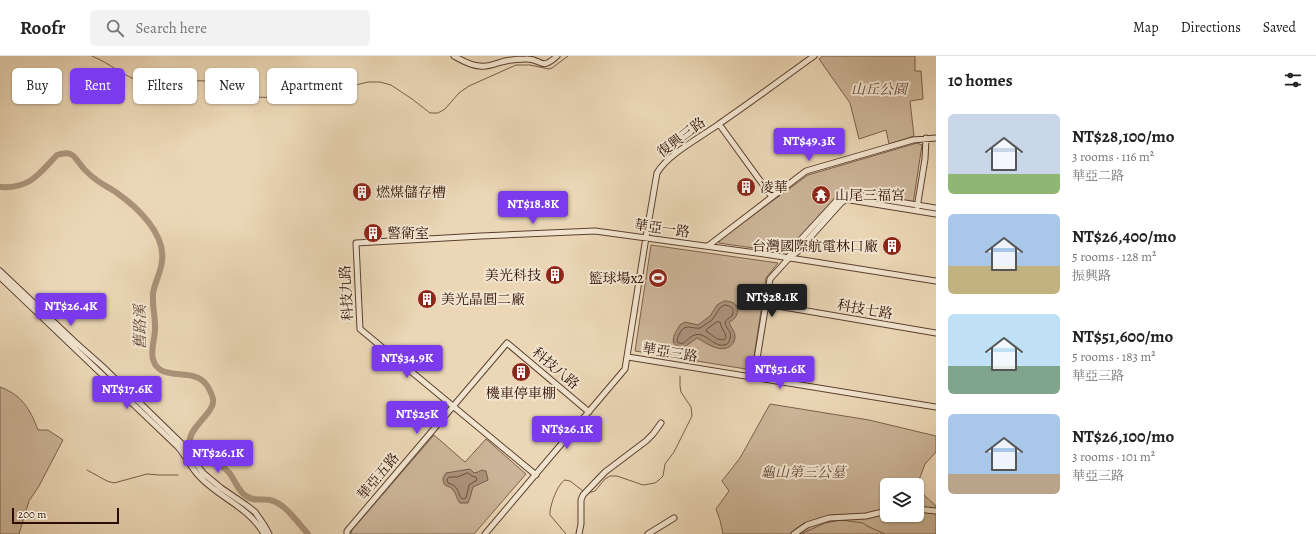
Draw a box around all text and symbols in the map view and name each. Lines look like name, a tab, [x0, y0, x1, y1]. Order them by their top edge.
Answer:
search box	[90, 10, 370, 46]
text: Roofr	[20, 15, 66, 41]
icon: search	[104, 17, 126, 39]
text: Search here	[136, 18, 207, 38]
text: Map	[1133, 18, 1159, 37]
text: Directions	[1181, 18, 1241, 37]
text: Saved	[1263, 18, 1296, 37]
chip: Buy	[12, 68, 62, 104]
chip: Rent	[70, 68, 125, 104]
chip: Filters	[133, 68, 197, 104]
chip: New	[205, 68, 259, 104]
chip: Apartment	[267, 68, 357, 104]
text: 10 homes	[948, 69, 1013, 92]
icon: filters	[1282, 69, 1304, 91]
park label: 山丘公園	[851, 80, 909, 99]
street label: 復興三路	[653, 113, 709, 162]
text: NT$28,100/mo	[1072, 125, 1175, 148]
pin: NT$49.3K	[768, 128, 850, 162]
icon: home	[980, 130, 1028, 178]
text: NT$49.3K	[783, 132, 835, 149]
text: 3 rooms · 116 m²	[1072, 148, 1154, 165]
text: 華亞二路	[1072, 167, 1124, 184]
building icon: 凌華	[735, 176, 757, 198]
place label: 凌華	[760, 178, 788, 197]
building icon: 燃煤儲存槽	[351, 181, 373, 203]
place label: 燃煤儲存槽	[376, 183, 446, 202]
temple icon: 山尾三福宮	[810, 184, 832, 206]
place label: 山尾三福宮	[835, 186, 905, 205]
pin: NT$18.8K	[492, 191, 574, 225]
text: NT$18.8K	[507, 195, 559, 212]
street label: 華亞一路	[633, 215, 691, 242]
building icon: 警衛室	[362, 222, 384, 244]
place label: 警衛室	[387, 224, 429, 243]
text: NT$26,400/mo	[1072, 225, 1176, 248]
icon: home	[980, 230, 1028, 278]
building icon: 台灣國際航電林口廠	[881, 235, 903, 257]
place label: 台灣國際航電林口廠	[752, 237, 878, 256]
text: 5 rooms · 128 m²	[1072, 248, 1156, 265]
building icon: 美光科技	[544, 264, 566, 286]
street label: 科技九路	[336, 265, 357, 321]
place label: 美光科技	[485, 266, 541, 285]
sports icon: 籃球場x2	[647, 267, 669, 289]
text: 振興路	[1072, 267, 1111, 284]
place label: 籃球場x2	[589, 269, 644, 288]
pin: NT$28.1K	[731, 284, 813, 318]
building icon: 美光晶圓二廠	[416, 288, 438, 310]
text: NT$28.1K	[746, 288, 798, 305]
place label: 美光晶圓二廠	[441, 290, 525, 309]
pin: NT$26.4K	[30, 293, 112, 327]
street label: 科技七路	[836, 295, 894, 324]
text: NT$26.4K	[44, 297, 98, 314]
water label: 舊路溪	[130, 303, 150, 350]
text: NT$51,600/mo	[1072, 325, 1173, 348]
icon: home	[980, 330, 1028, 378]
street label: 華亞三路	[641, 339, 699, 366]
street label: 科技八路	[528, 343, 583, 394]
pin: NT$34.9K	[366, 345, 448, 379]
text: 5 rooms · 183 m²	[1072, 348, 1156, 365]
text: NT$34.9K	[381, 349, 433, 366]
pin: NT$51.6K	[739, 356, 821, 390]
text: NT$51.6K	[754, 360, 806, 377]
building icon: 機車停車棚	[510, 361, 532, 383]
text: 華亞三路	[1072, 367, 1124, 384]
pin: NT$17.6K	[86, 376, 168, 410]
text: NT$17.6K	[101, 380, 153, 397]
place label: 機車停車棚	[486, 384, 556, 403]
pin: NT$25K	[384, 401, 450, 435]
text: NT$25K	[395, 405, 439, 422]
pin: NT$26.1K	[526, 416, 608, 450]
text: NT$26.1K	[541, 420, 593, 437]
text: NT$26,100/mo	[1072, 425, 1174, 448]
icon: home	[980, 430, 1028, 478]
pin: NT$26.1K	[177, 440, 259, 474]
text: NT$26.1K	[192, 444, 244, 461]
text: 3 rooms · 101 m²	[1072, 448, 1155, 465]
street label: 華亞五路	[353, 449, 404, 504]
park label: 龜山第三公墓	[761, 463, 847, 482]
text: 華亞三路	[1072, 467, 1124, 484]
map controls	[880, 478, 924, 522]
button: layers	[880, 478, 924, 522]
scale bar	[12, 506, 119, 525]
text: 200 m	[18, 507, 46, 522]

